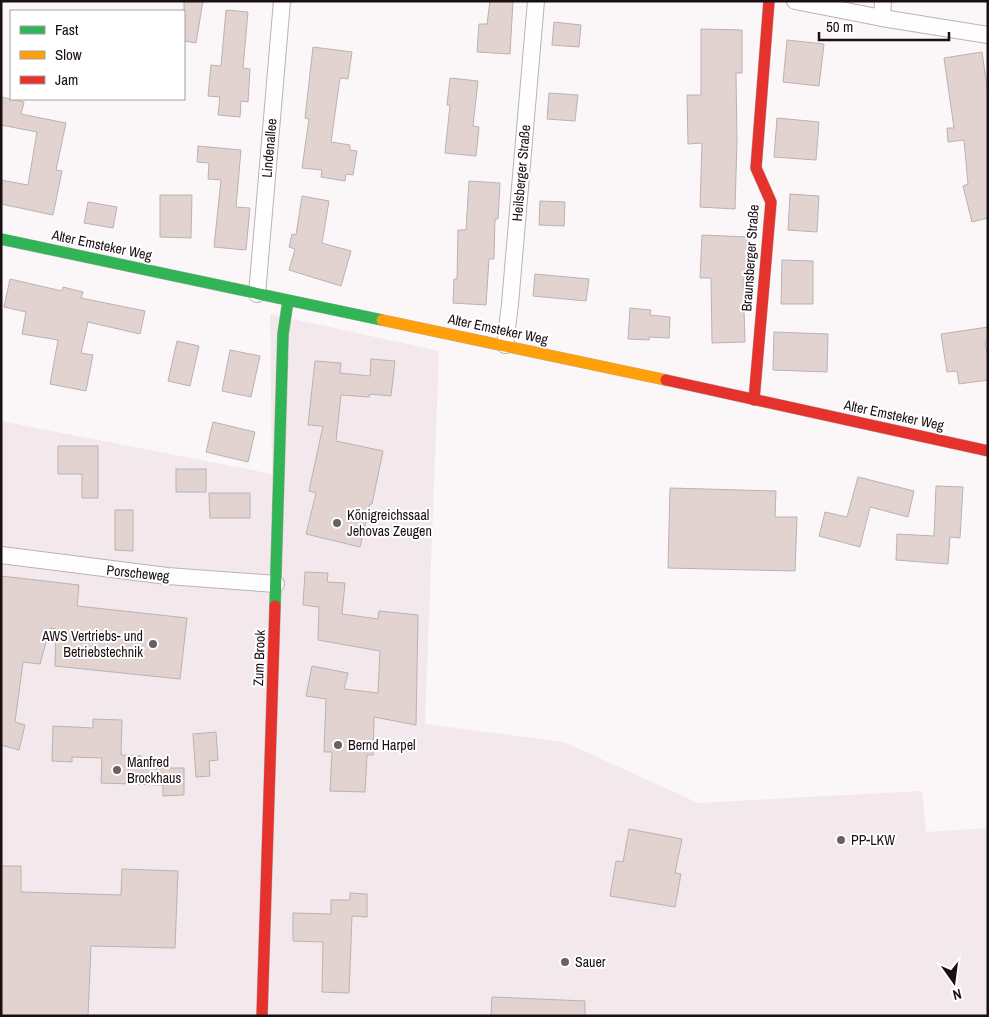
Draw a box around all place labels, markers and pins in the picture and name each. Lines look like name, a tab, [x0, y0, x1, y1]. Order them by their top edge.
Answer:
place label: Königreichssaal Jehovas Zeugen	[347, 506, 432, 540]
marker: Königreichssaal Jehovas Zeugen	[331, 517, 343, 529]
place label: AWS Vertriebs- und Betriebstechnik	[41, 627, 143, 661]
marker: AWS Vertriebs- und Betriebstechnik	[147, 638, 159, 650]
place label: Bernd Harpel	[348, 736, 416, 754]
marker: Bernd Harpel	[332, 739, 344, 751]
place label: Manfred Brockhaus	[127, 753, 181, 787]
marker: Manfred Brockhaus	[111, 764, 123, 776]
place label: PP-LKW	[851, 831, 895, 849]
marker: PP-LKW	[835, 834, 847, 846]
place label: Sauer	[575, 953, 606, 971]
marker: Sauer	[559, 956, 571, 968]

